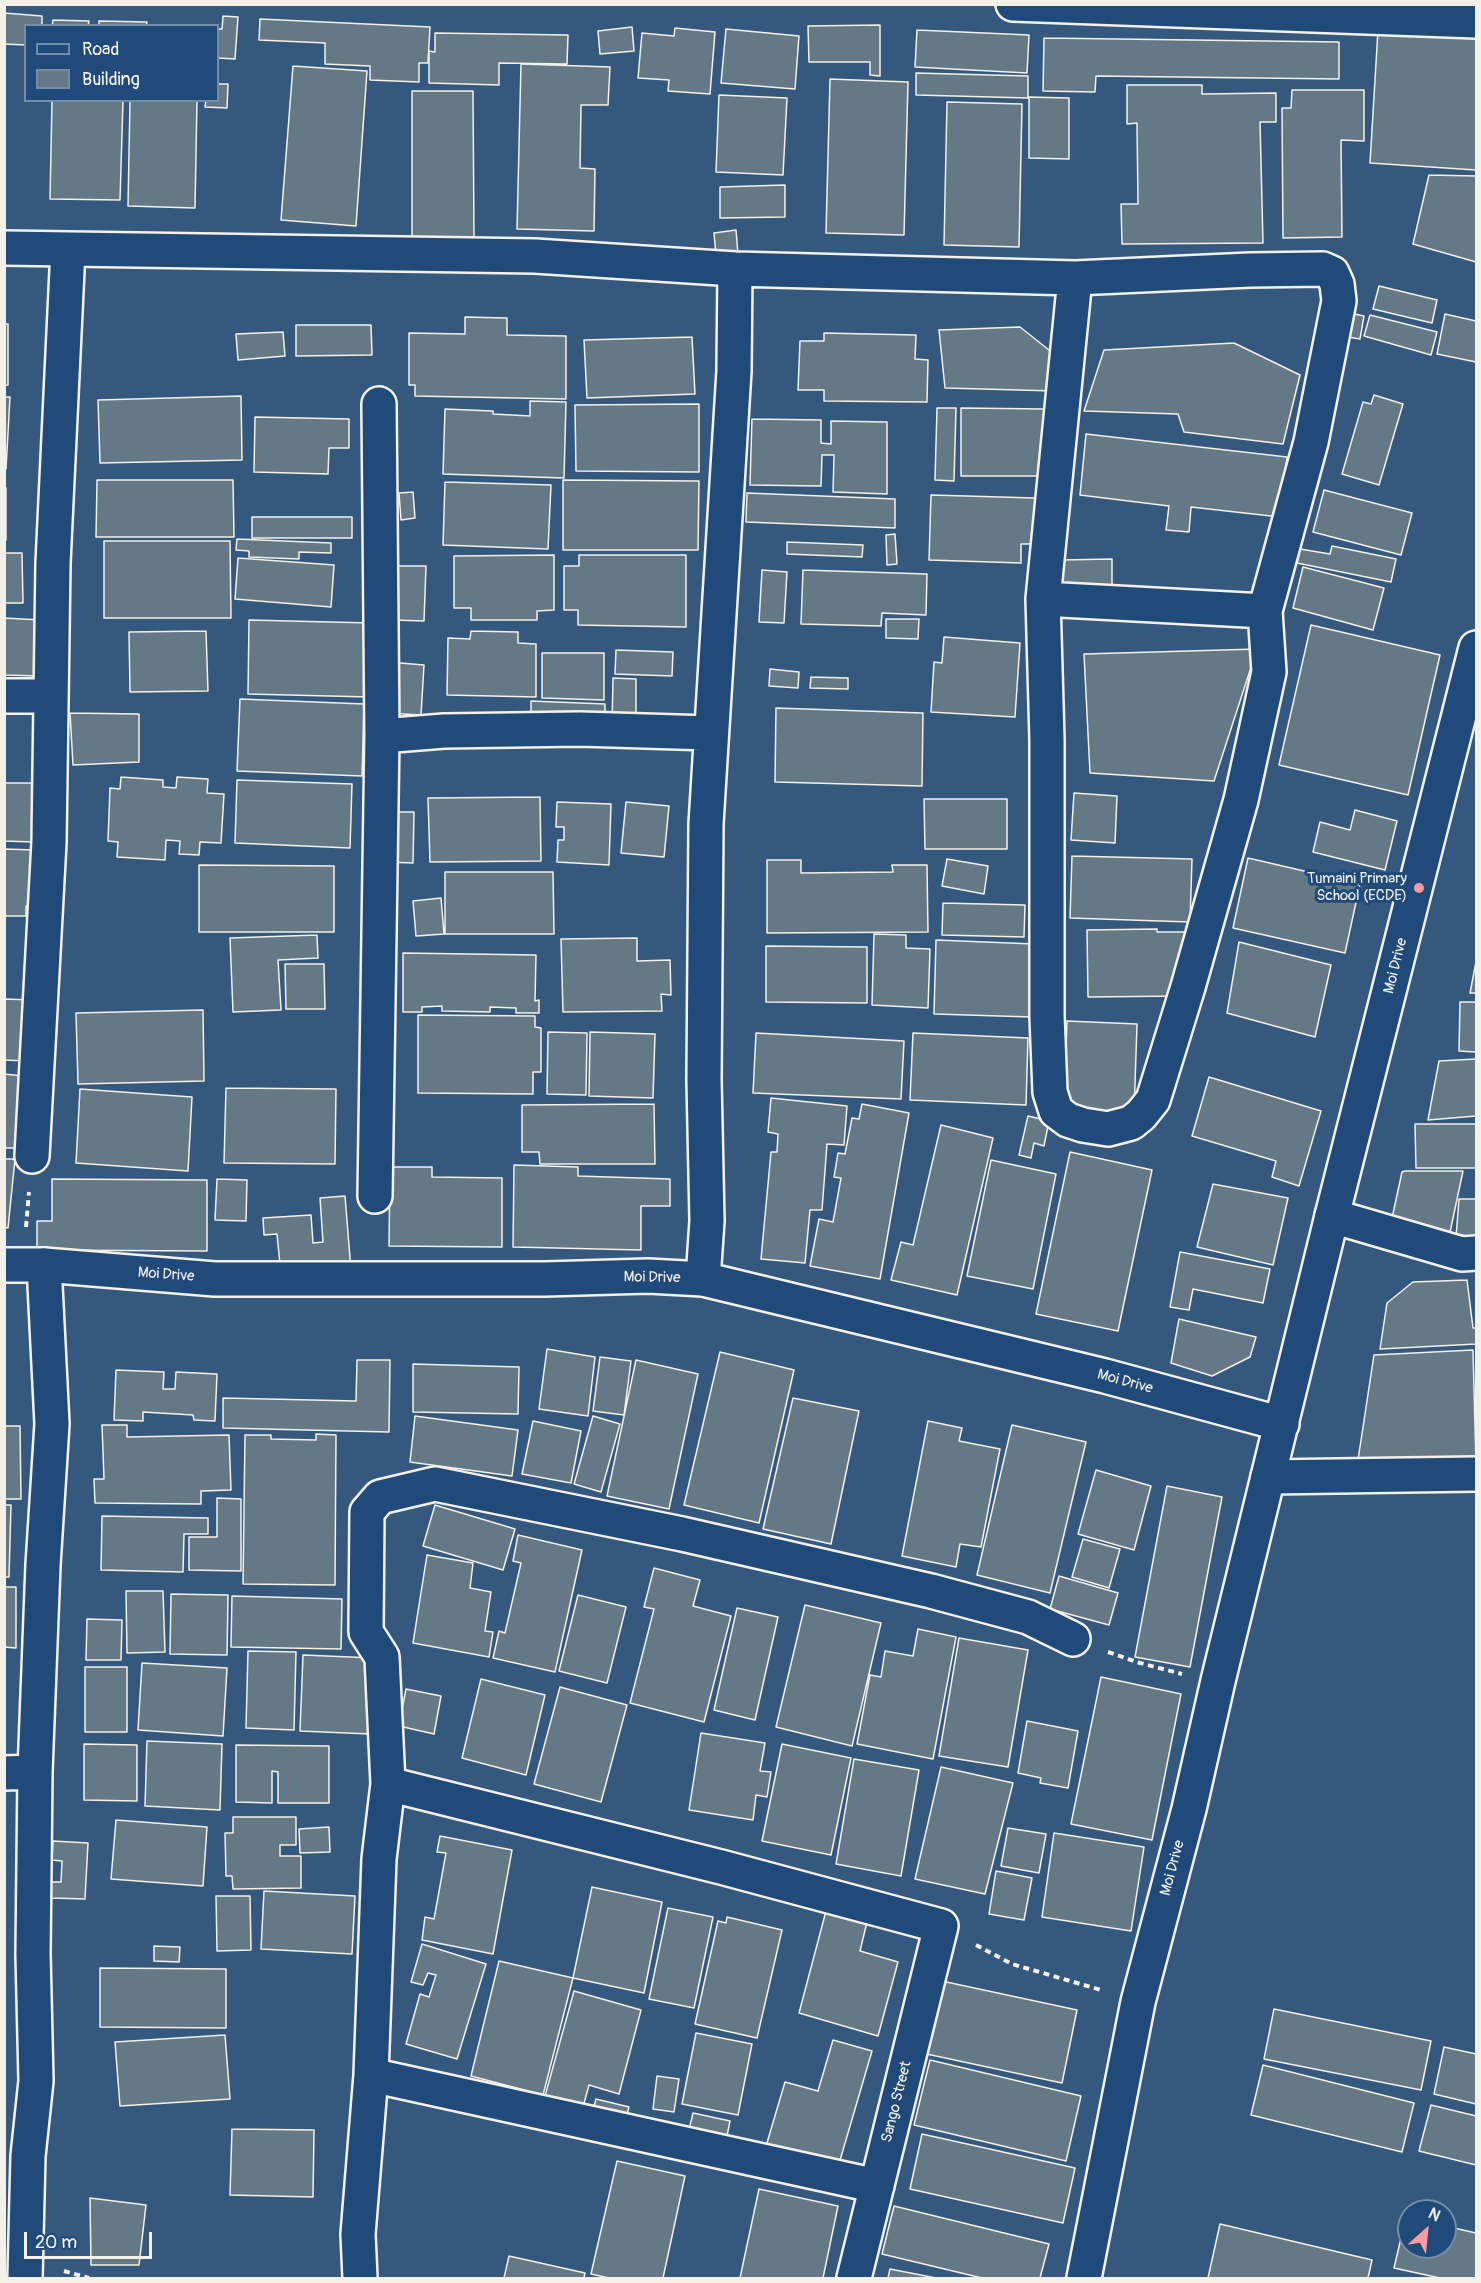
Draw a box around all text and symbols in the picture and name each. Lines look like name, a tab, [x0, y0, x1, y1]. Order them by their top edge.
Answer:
legend	[24, 24, 219, 102]
text: Road	[82, 38, 119, 61]
text: Building	[82, 68, 140, 91]
place label: Tumaini Primary School (ECDE)	[1307, 870, 1407, 905]
marker: Tumaini Primary School (ECDE)	[1412, 881, 1426, 895]
street label: Moi Drive	[1380, 936, 1412, 996]
street label: Moi Drive	[137, 1264, 195, 1286]
street label: Moi Drive	[623, 1269, 681, 1287]
street label: Moi Drive	[1095, 1366, 1155, 1398]
street label: Moi Drive	[1157, 1838, 1189, 1898]
street label: Sango Street	[878, 2059, 916, 2145]
north arrow	[1397, 2199, 1457, 2259]
text: N	[1425, 2203, 1444, 2226]
scale bar	[27, 2220, 154, 2258]
text: 20 m	[35, 2231, 77, 2254]

